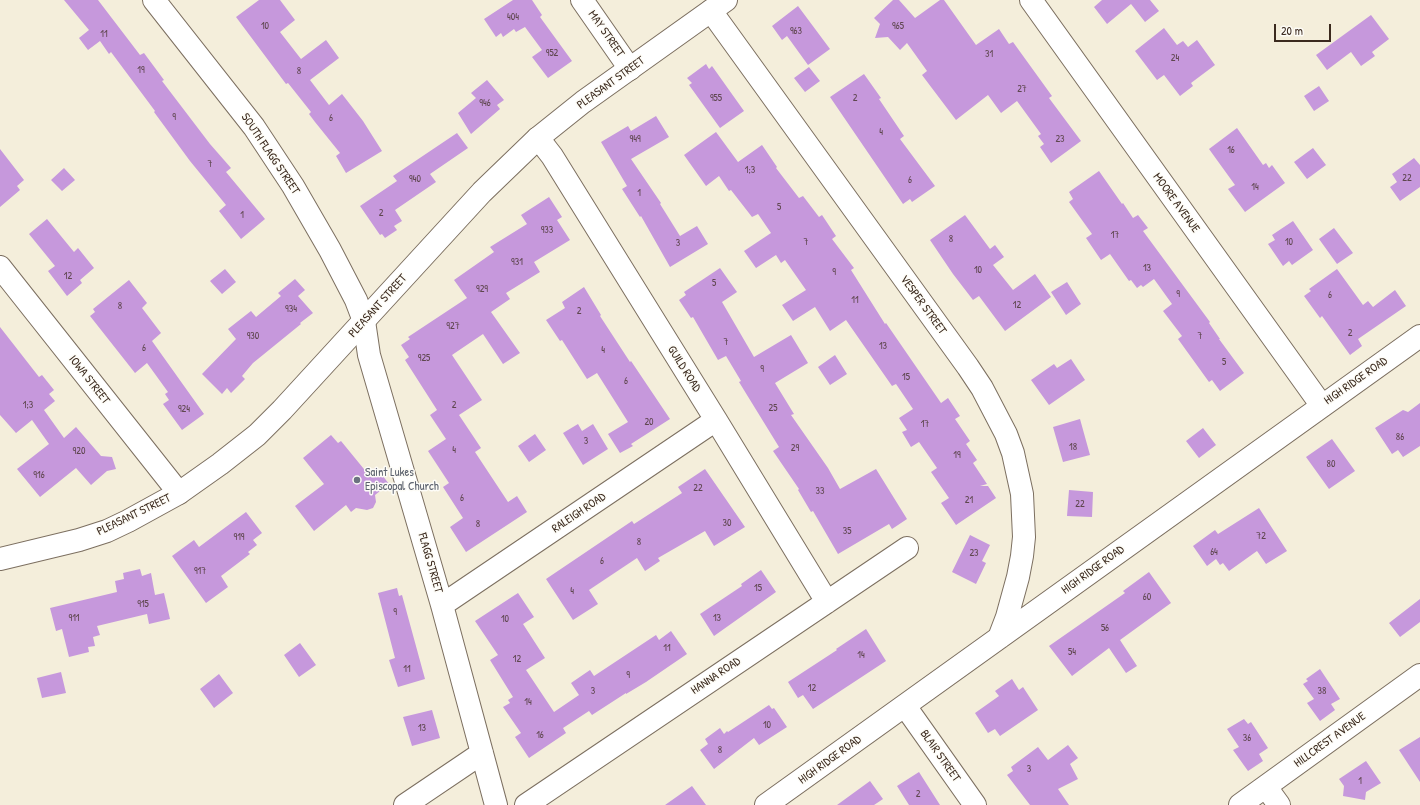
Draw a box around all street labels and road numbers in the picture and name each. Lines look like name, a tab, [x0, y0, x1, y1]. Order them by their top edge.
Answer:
street label: MAY STREET	[585, 8, 627, 60]
street label: PLEASANT STREET	[574, 54, 648, 112]
street label: SOUTH FLAGG STREET	[238, 111, 302, 197]
street label: MOORE AVENUE	[1150, 170, 1202, 236]
street label: PLEASANT STREET	[346, 271, 410, 341]
street label: VESPER STREET	[897, 273, 949, 337]
street label: GUILD ROAD	[664, 343, 704, 395]
street label: IOWA STREET	[65, 353, 113, 407]
street label: HIGH RIDGE ROAD	[1322, 354, 1390, 408]
street label: RALEIGH ROAD	[549, 490, 609, 536]
street label: PLEASANT STREET	[95, 491, 173, 539]
street label: FLAGG STREET	[415, 531, 445, 595]
street label: HIGH RIDGE ROAD	[1059, 542, 1127, 598]
street label: HANNA ROAD	[689, 654, 743, 698]
street label: HILLCREST AVENUE	[1291, 709, 1369, 771]
street label: BLAIR STREET	[917, 727, 963, 785]
street label: HIGH RIDGE ROAD	[796, 732, 864, 788]

